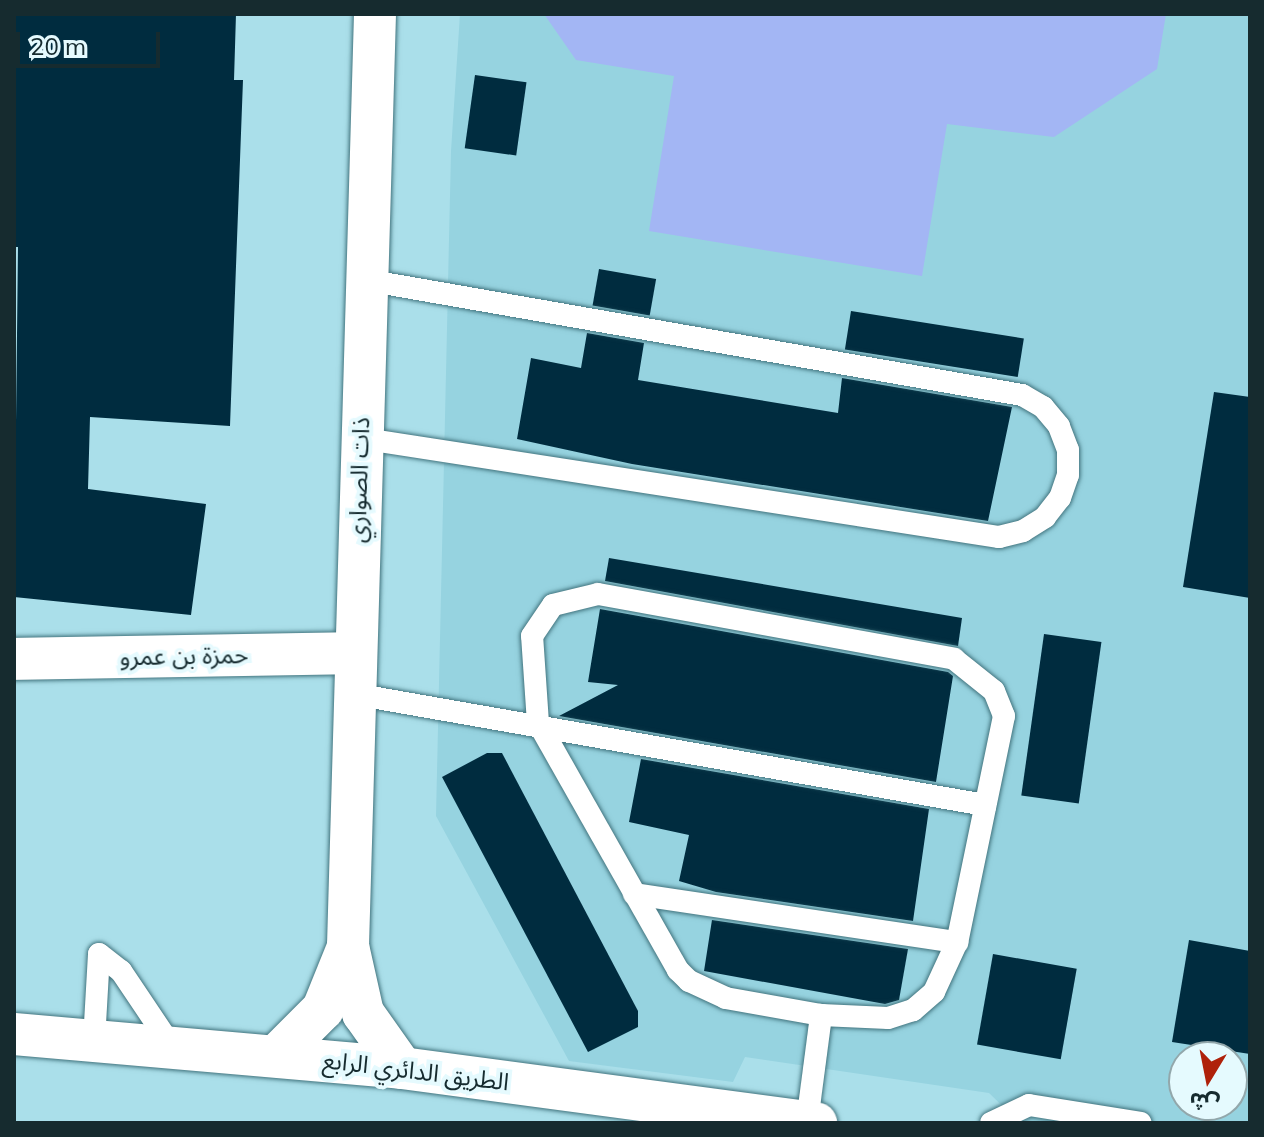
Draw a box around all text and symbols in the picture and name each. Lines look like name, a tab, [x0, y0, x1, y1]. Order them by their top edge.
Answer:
scale bar	[20, 16, 164, 66]
text: 20 m	[30, 31, 86, 61]
street label: ذات الصواري	[342, 416, 376, 544]
street label: حمزة بن عمرو	[119, 640, 249, 672]
north arrow	[1168, 1041, 1248, 1121]
street label: الطريق الدائري الرابع	[321, 1045, 511, 1097]
text: ش	[1187, 1086, 1221, 1119]

